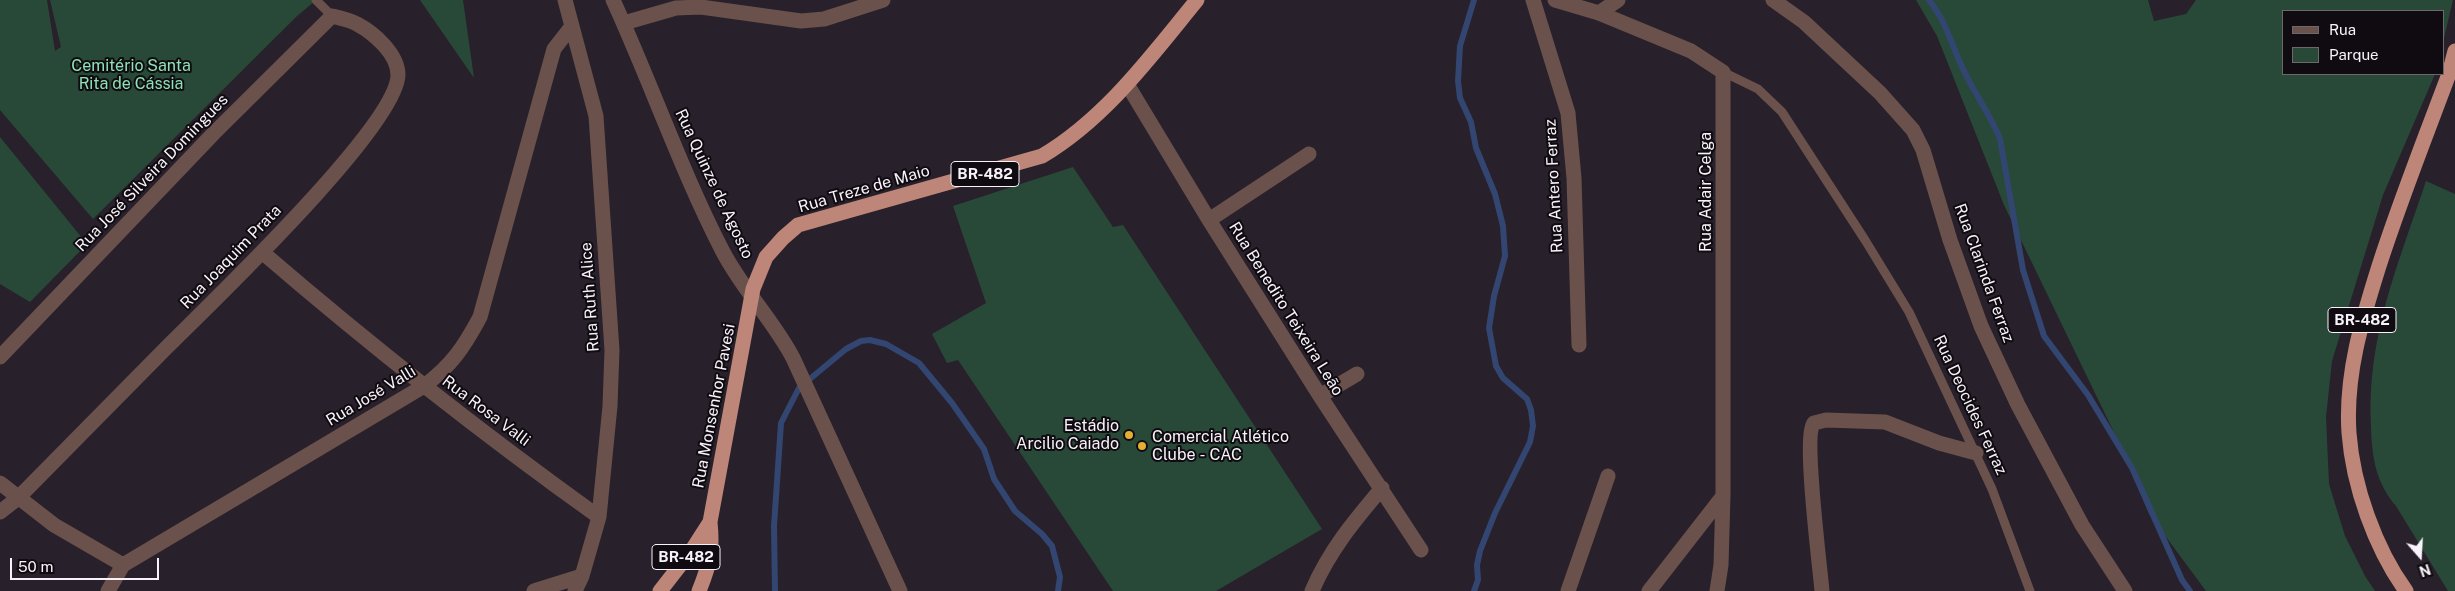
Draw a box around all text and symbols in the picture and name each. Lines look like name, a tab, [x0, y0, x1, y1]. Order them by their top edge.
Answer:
legend	[2282, 10, 2445, 75]
text: Rua	[2329, 21, 2356, 38]
text: Parque	[2329, 46, 2379, 63]
park label: Cemitério Santa Rita de Cássia	[71, 56, 191, 94]
street label: Rua José Silveira Domingues	[72, 90, 232, 256]
street label: Rua Quinze de Agosto	[671, 106, 757, 262]
street label: Rua Antero Ferraz	[1541, 119, 1567, 253]
street label: Rua Adair Celga	[1696, 132, 1716, 252]
street label: Rua Treze de Maio	[796, 161, 932, 217]
road number: BR-482	[951, 162, 1019, 186]
street label: Rua Joaquim Prata	[176, 201, 286, 313]
street label: Rua Clarinda Ferraz	[1950, 201, 2018, 345]
street label: Rua Benedito Teixeira Leão	[1225, 219, 1347, 399]
street label: Rua Ruth Alice	[577, 242, 603, 352]
road number: BR-482	[2328, 308, 2396, 332]
street label: Rua Monsenhor Pavesi	[689, 322, 739, 490]
street label: Rua Deocides Ferraz	[1929, 332, 2011, 478]
street label: Rua José Valli	[323, 362, 419, 430]
street label: Rua Rosa Valli	[438, 372, 534, 450]
place label: Estádio Arcilio Caiado	[1016, 416, 1119, 454]
place label: Comercial Atlético Clube - CAC	[1152, 427, 1289, 465]
marker: Estádio Arcilio Caiado	[1123, 429, 1135, 441]
marker: Comercial Atlético Clube - CAC	[1136, 440, 1148, 452]
north arrow	[2395, 531, 2445, 581]
road number: BR-482	[652, 544, 720, 570]
scale bar	[12, 548, 161, 580]
text: 50 m	[18, 558, 53, 575]
text: N	[2417, 561, 2433, 580]

